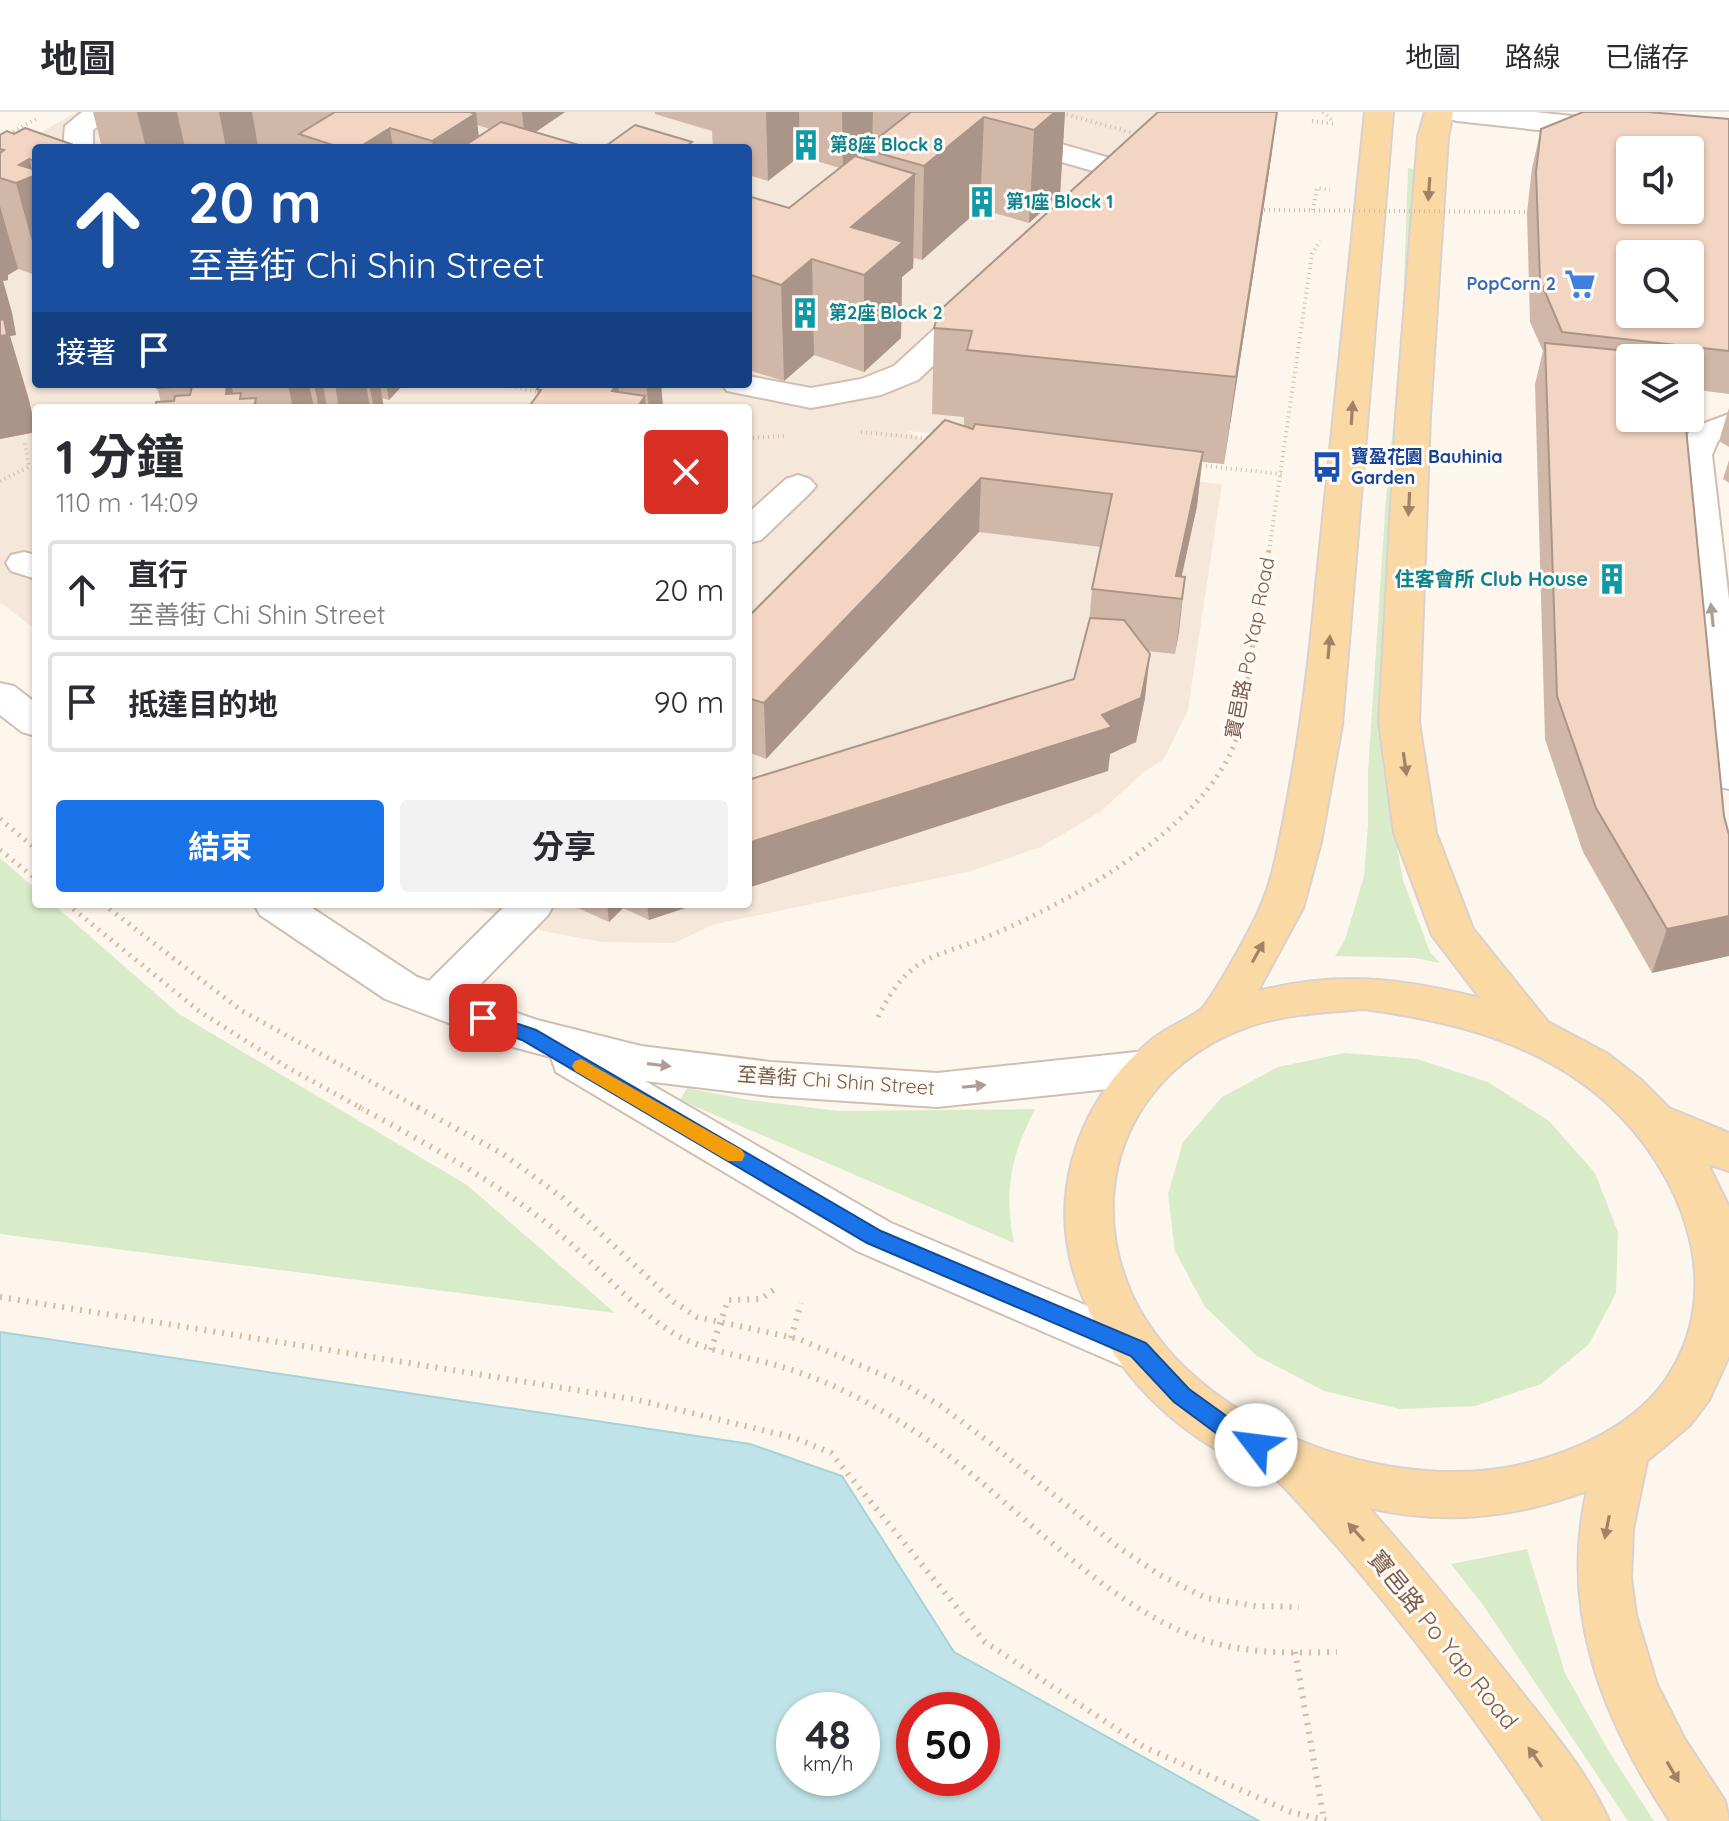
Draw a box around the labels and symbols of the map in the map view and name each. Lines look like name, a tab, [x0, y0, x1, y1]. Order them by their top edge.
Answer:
building icon: 第8座 Block 8	[789, 128, 823, 162]
place label: 第8座 Block 8	[830, 133, 943, 156]
one-way arrow	[1422, 177, 1435, 202]
building icon: 第1座 Block 1	[965, 185, 999, 219]
place label: 第1座 Block 1	[1006, 190, 1113, 213]
supermarket icon: PopCorn 2	[1563, 267, 1597, 301]
place label: PopCorn 2	[1466, 272, 1556, 295]
building icon: 第2座 Block 2	[788, 296, 822, 330]
place label: 第2座 Block 2	[829, 301, 943, 324]
one-way arrow	[1346, 400, 1359, 425]
place label: 寶盈花園 Bauhinia Garden	[1351, 445, 1503, 489]
bus stop icon: 寶盈花園 Bauhinia Garden	[1310, 450, 1344, 484]
one-way arrow	[1402, 492, 1415, 517]
street label: 寶邑路 Po Yap Road	[1220, 555, 1279, 741]
building icon: 住客會所 Club House	[1595, 562, 1629, 596]
place label: 住客會所 Club House	[1395, 566, 1588, 591]
one-way arrow	[1705, 602, 1718, 627]
one-way arrow	[1323, 634, 1336, 659]
one-way arrow	[1399, 752, 1412, 777]
one-way arrow	[1252, 941, 1265, 964]
pin	[449, 984, 517, 1052]
one-way arrow	[647, 1059, 672, 1072]
street label: 至善街 Chi Shin Street	[736, 1061, 936, 1100]
one-way arrow	[962, 1079, 987, 1092]
position arrow	[1214, 1403, 1298, 1487]
one-way arrow	[1601, 1514, 1613, 1539]
one-way arrow	[1348, 1522, 1365, 1542]
street label: 寶邑路 Po Yap Road	[1362, 1544, 1525, 1735]
speed limit sign: 50	[896, 1692, 1000, 1796]
one-way arrow	[1528, 1746, 1543, 1767]
one-way arrow	[1666, 1761, 1680, 1783]

